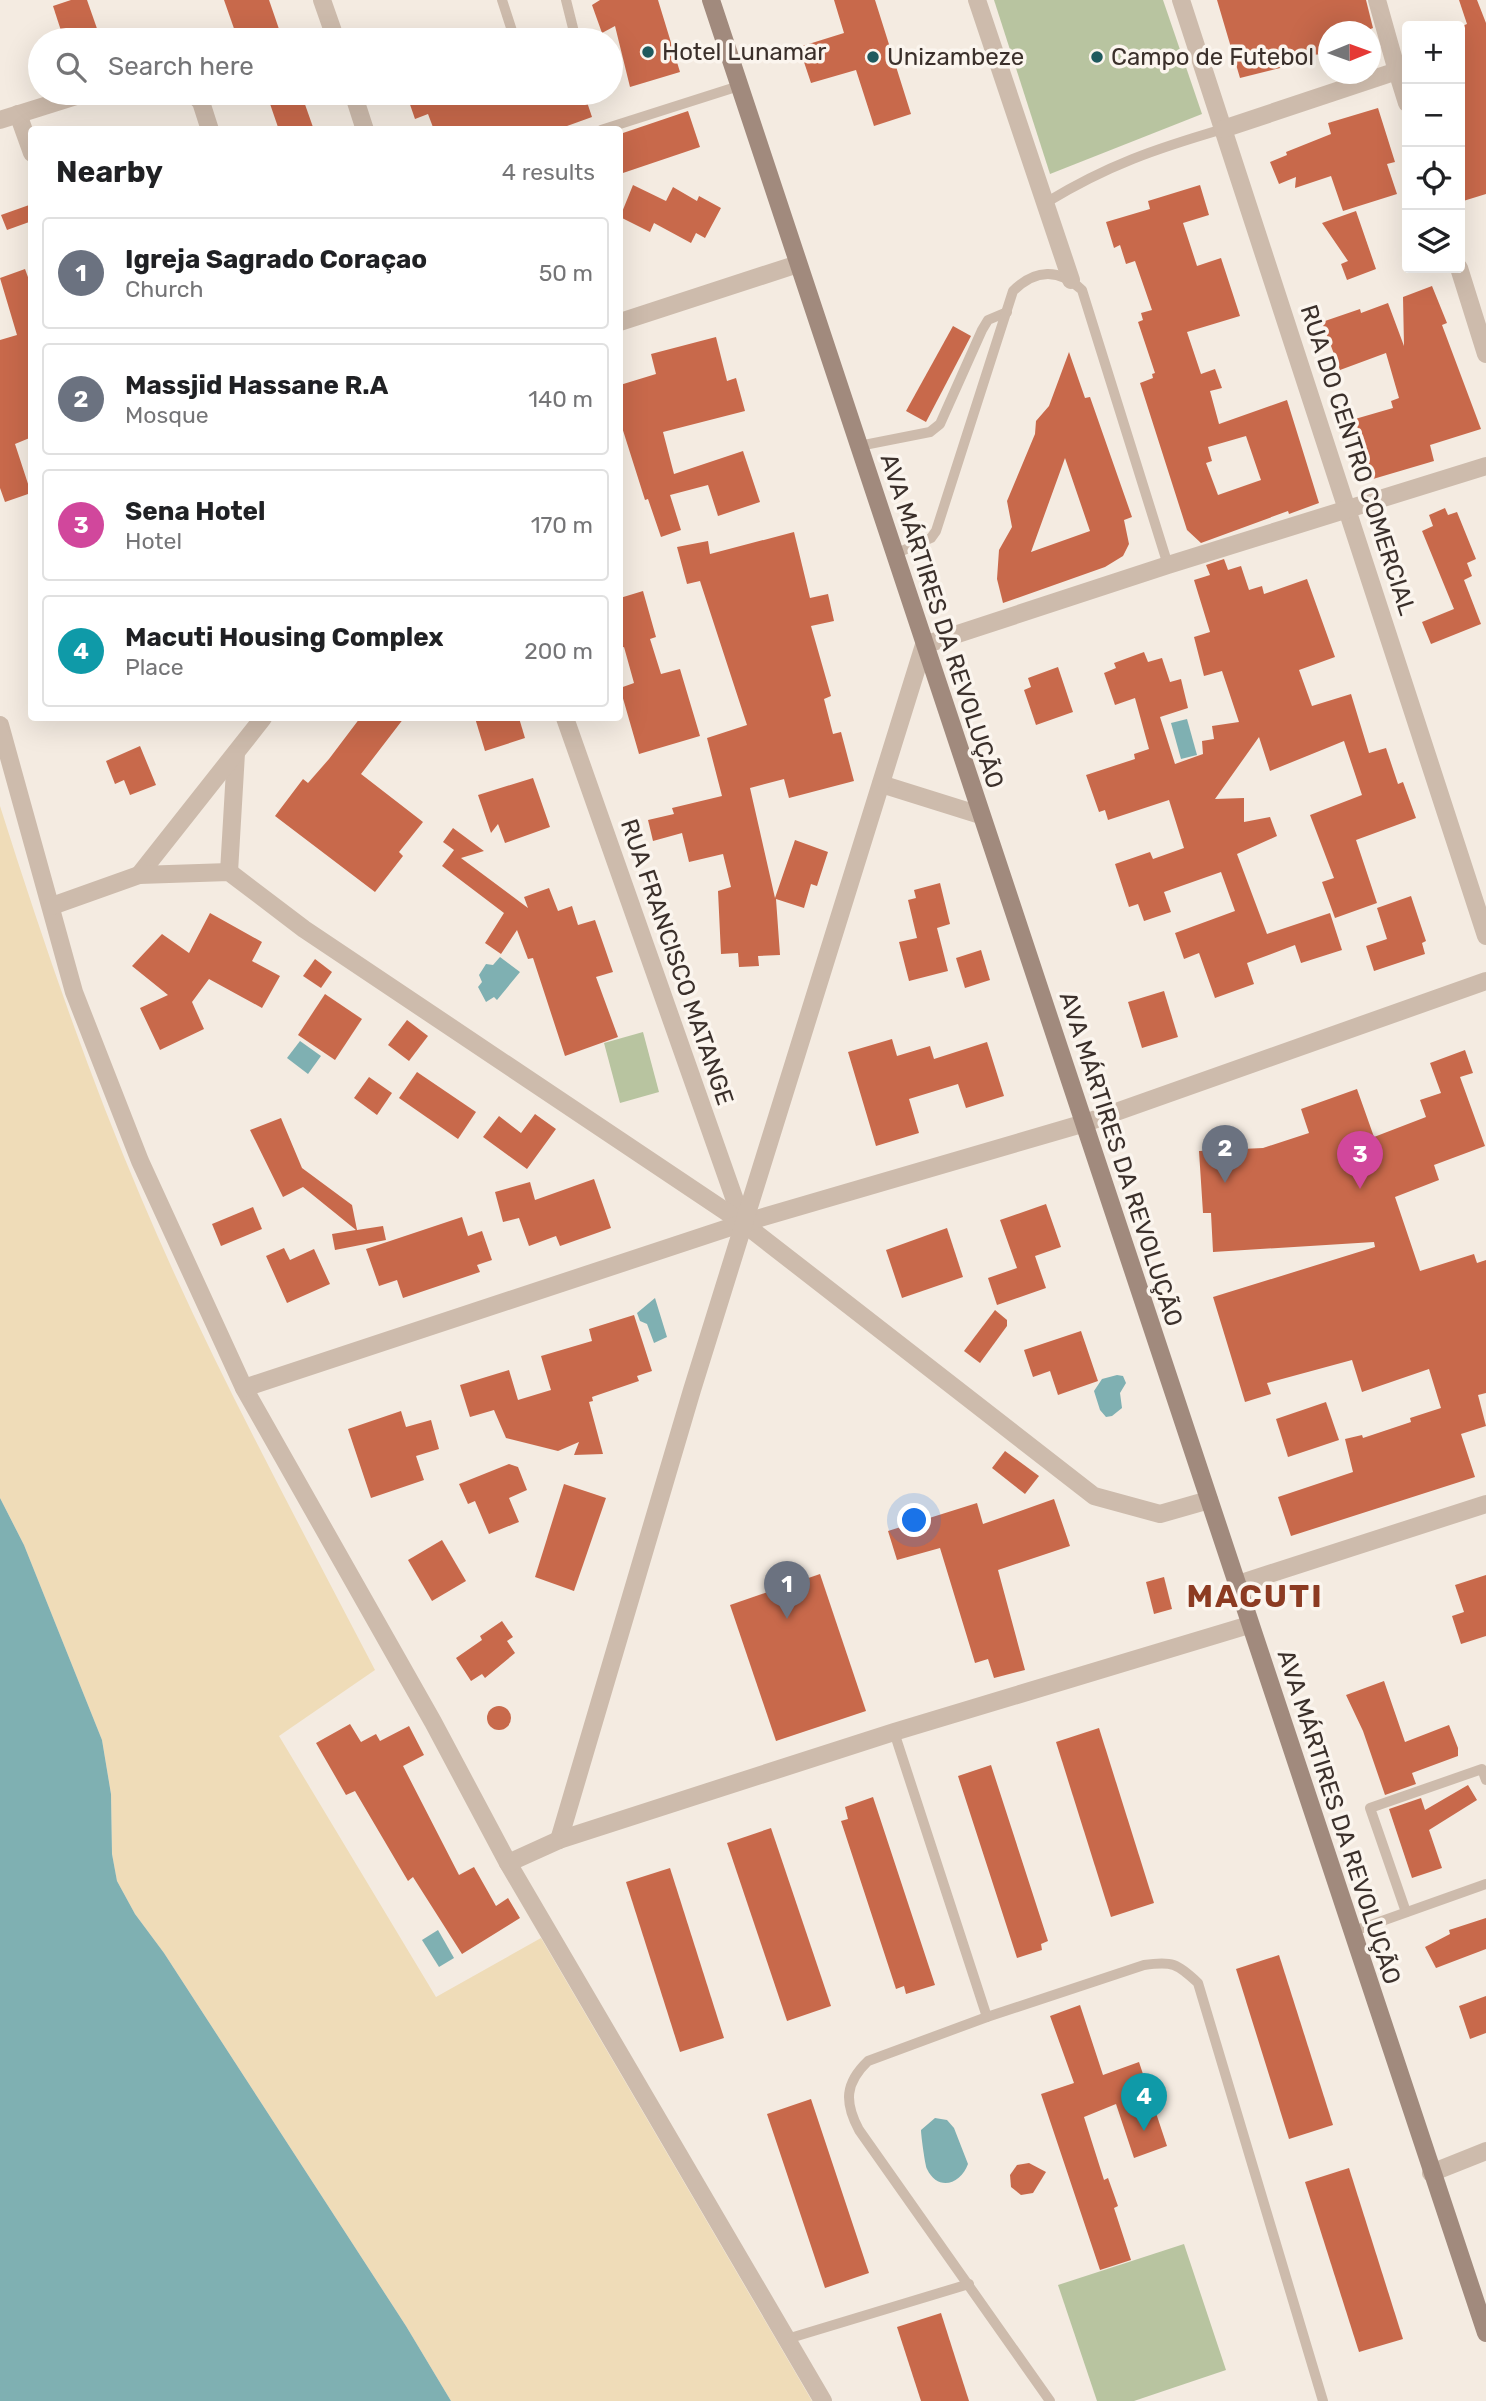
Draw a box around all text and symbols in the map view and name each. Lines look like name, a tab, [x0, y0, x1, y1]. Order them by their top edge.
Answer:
north arrow	[1318, 21, 1381, 84]
map controls	[1402, 21, 1465, 273]
button: +	[1402, 21, 1465, 84]
search box	[28, 28, 623, 105]
place label: Hotel Lunamar	[662, 38, 826, 66]
place label: Unizambeze	[887, 43, 1024, 71]
place label: Campo de Futebol	[1111, 43, 1314, 71]
marker: Hotel Lunamar	[640, 44, 656, 60]
icon: search	[52, 48, 90, 86]
marker: Unizambeze	[865, 49, 881, 65]
marker: Campo de Futebol	[1089, 49, 1105, 65]
text: Search here	[108, 51, 254, 82]
button: −	[1402, 84, 1465, 147]
button: locate	[1402, 147, 1465, 210]
text: Nearby	[56, 154, 163, 190]
text: 4 results	[502, 158, 595, 186]
button: layers	[1402, 210, 1465, 273]
text: Igreja Sagrado Coraçao	[125, 244, 427, 275]
text: 1	[75, 259, 87, 287]
text: 50 m	[539, 259, 593, 287]
text: Church	[125, 275, 203, 303]
street label: RUA DO CENTRO COMERCIAL	[1294, 301, 1422, 619]
text: Massjid Hassane R.A	[125, 370, 388, 401]
text: 2	[74, 385, 88, 413]
text: 140 m	[528, 385, 593, 413]
text: Mosque	[125, 401, 209, 429]
street label: AVA MÁRTIRES DA REVOLUÇÃO	[875, 450, 1009, 792]
text: Sena Hotel	[125, 496, 266, 527]
text: 3	[73, 511, 89, 539]
text: 170 m	[531, 511, 593, 539]
text: Hotel	[125, 527, 182, 555]
text: Macuti Housing Complex	[125, 622, 444, 653]
text: 4	[73, 637, 89, 665]
text: 200 m	[524, 637, 593, 665]
text: Place	[125, 653, 184, 681]
street label: RUA FRANCISCO MATANGE	[615, 815, 739, 1109]
street label: AVA MÁRTIRES DA REVOLUÇÃO	[1054, 988, 1188, 1330]
pin: 2	[1202, 1125, 1248, 1183]
pin: 3	[1337, 1131, 1383, 1189]
your location	[897, 1503, 931, 1537]
pin: 1	[764, 1561, 810, 1619]
district label: MACUTI	[1186, 1577, 1324, 1615]
street label: AVA MÁRTIRES DA REVOLUÇÃO	[1272, 1646, 1406, 1988]
pin: 4	[1121, 2073, 1167, 2131]

